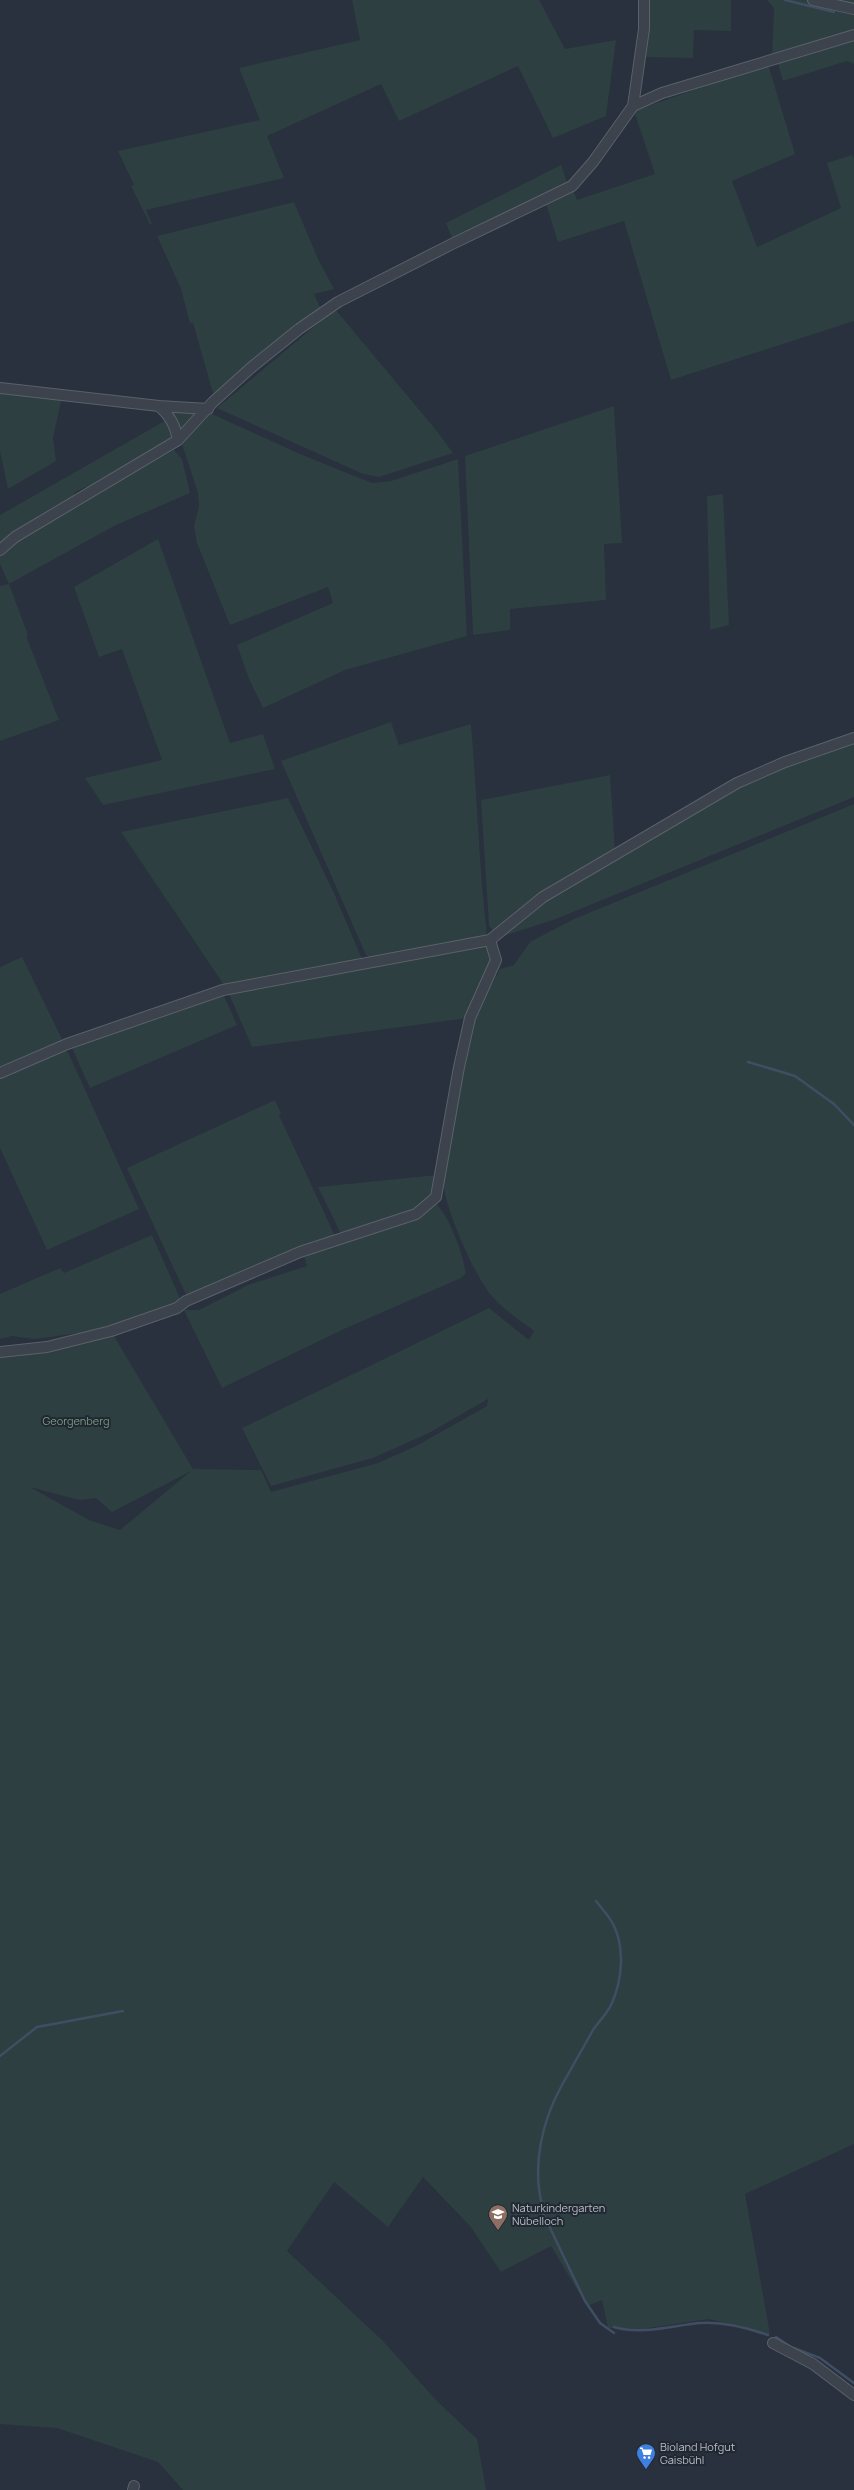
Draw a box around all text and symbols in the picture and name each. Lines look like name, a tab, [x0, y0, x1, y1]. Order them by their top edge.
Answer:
park label: Georgenberg	[43, 1413, 109, 1428]
place label: Naturkindergarten Nübelloch	[512, 2200, 605, 2228]
school or university icon: Naturkindergarten Nübelloch	[487, 2203, 509, 2231]
place label: Bioland Hofgut Gaisbühl	[660, 2439, 735, 2467]
supermarket icon: Bioland Hofgut Gaisbühl	[635, 2442, 657, 2470]

